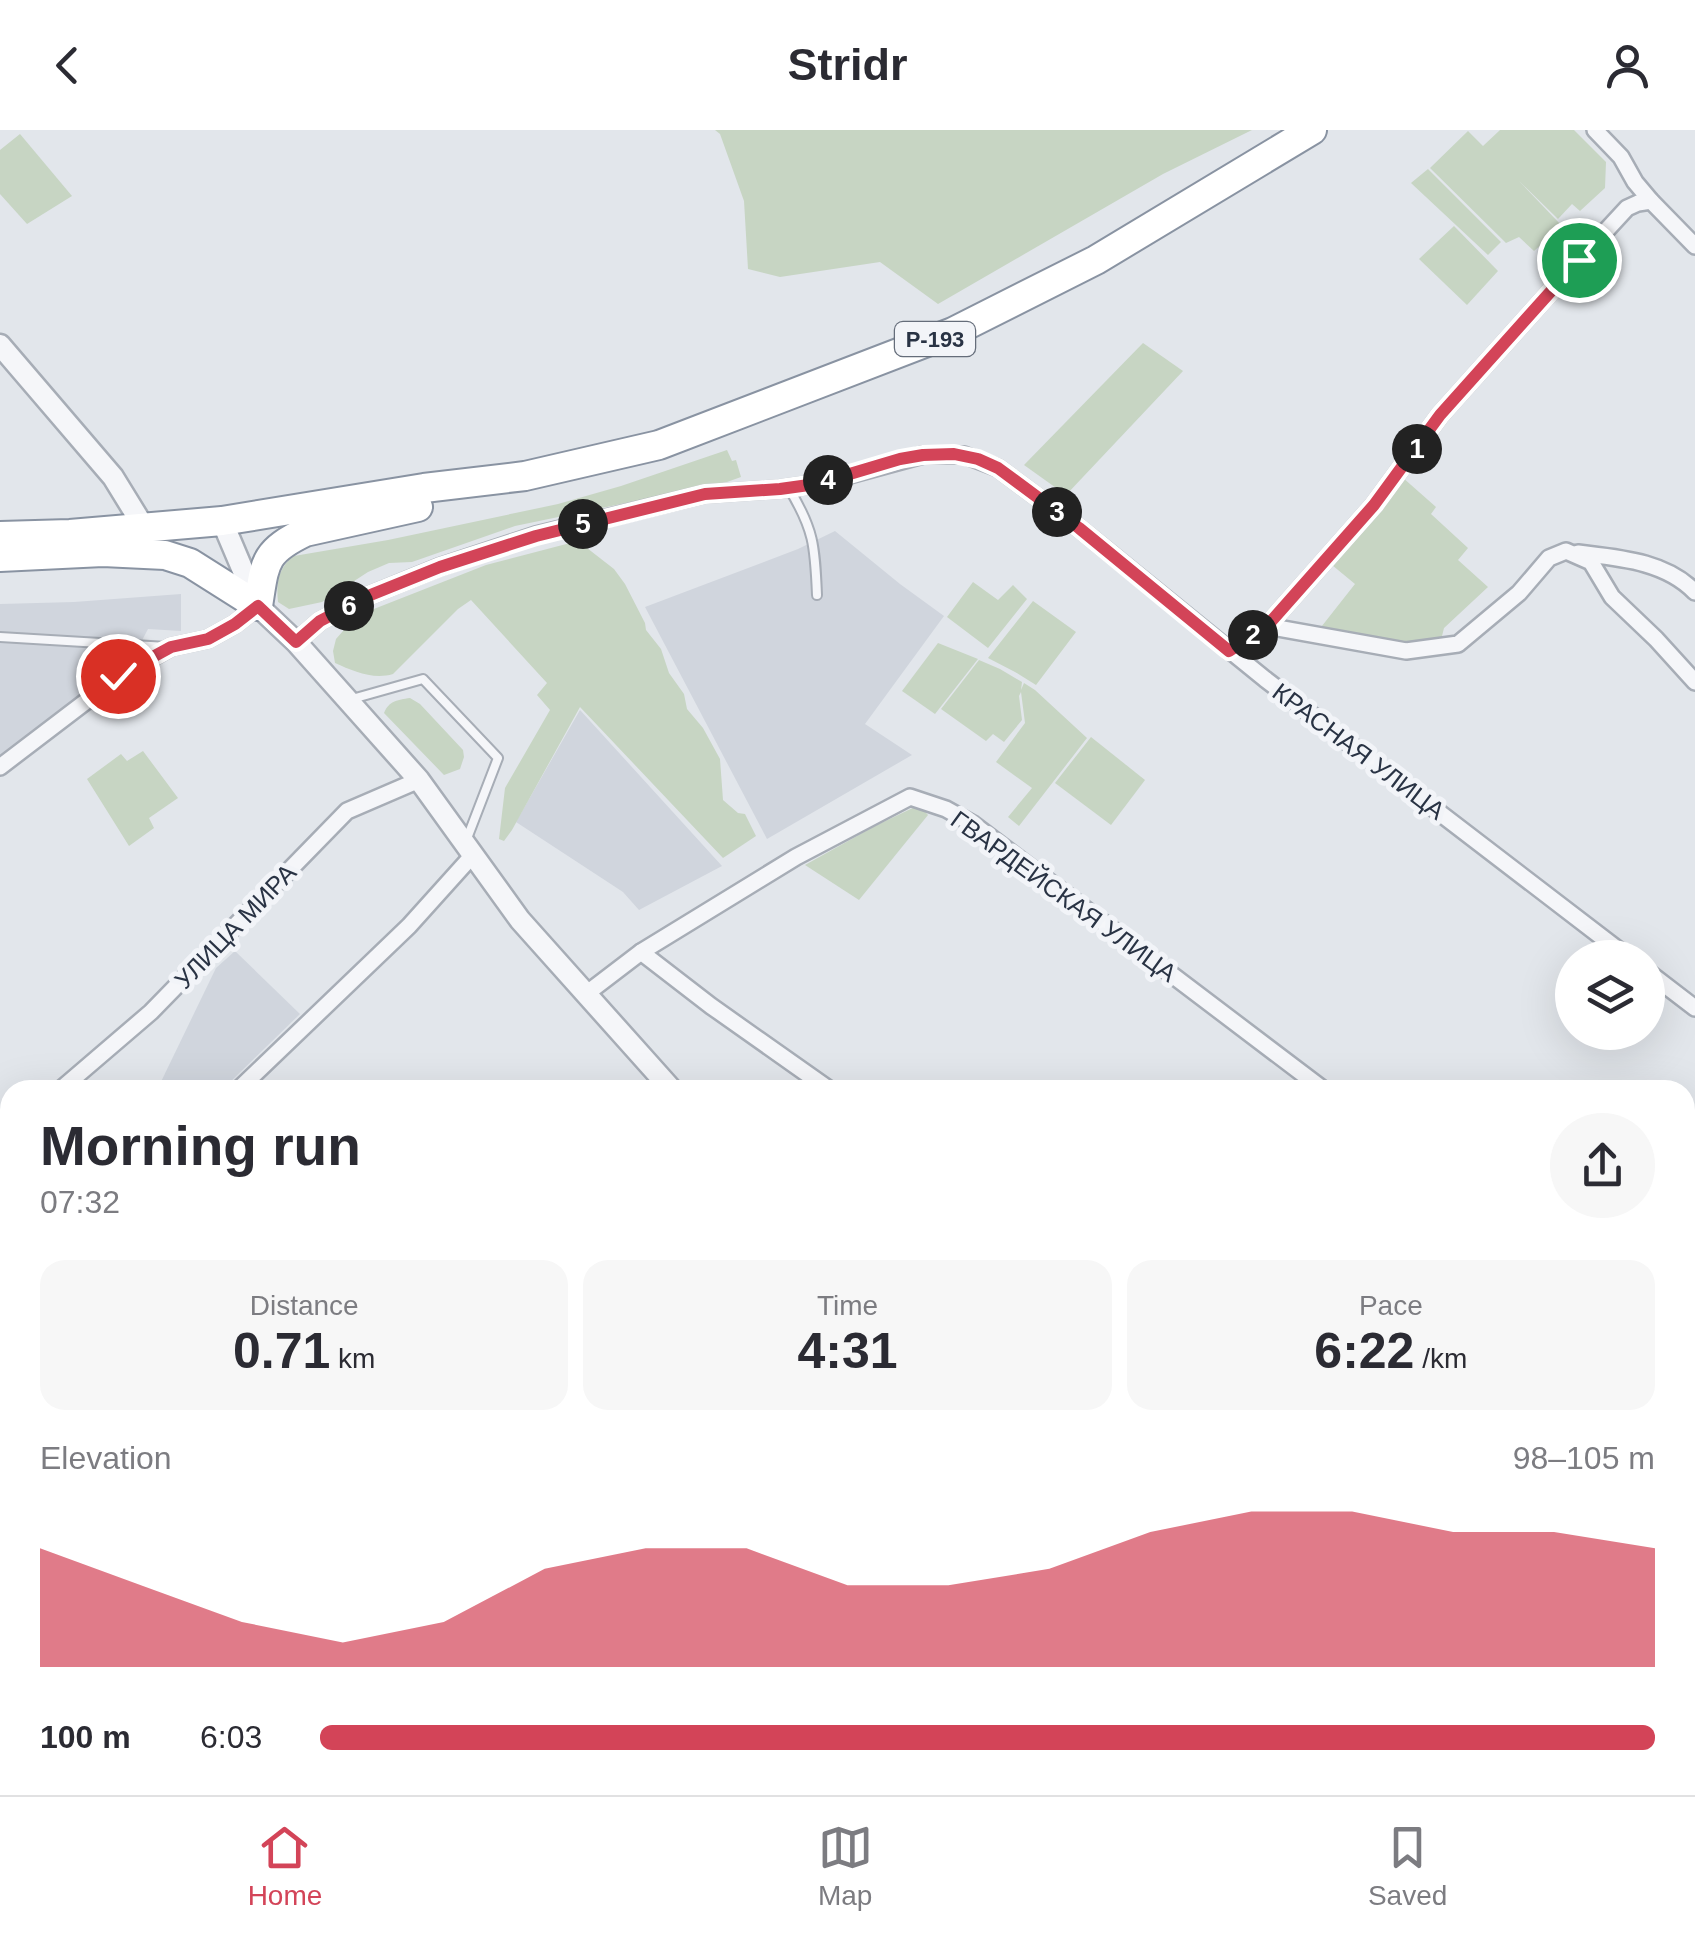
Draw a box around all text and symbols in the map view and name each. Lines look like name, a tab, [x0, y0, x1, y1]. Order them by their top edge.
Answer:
icon: back	[40, 38, 95, 93]
icon: person	[1600, 38, 1655, 93]
text: Stridr	[787, 39, 908, 90]
pin	[1537, 218, 1622, 303]
icon: arrive	[1552, 233, 1607, 288]
road number: Р-193	[895, 322, 975, 356]
pin: 1	[1392, 424, 1442, 474]
text: 1	[1409, 433, 1425, 464]
pin: 4	[803, 455, 853, 505]
text: 4	[820, 464, 836, 495]
pin: 3	[1032, 487, 1082, 537]
text: 3	[1049, 496, 1065, 527]
pin: 5	[558, 499, 608, 549]
text: 5	[575, 508, 591, 539]
pin: 6	[324, 581, 374, 631]
text: 6	[341, 590, 357, 621]
pin: 2	[1228, 610, 1278, 660]
text: 2	[1245, 619, 1261, 650]
pin	[76, 634, 161, 719]
icon: check	[91, 649, 146, 704]
street label: КРАСНАЯ УЛИЦА	[1267, 677, 1451, 825]
street label: ГВАРДЕЙСКАЯ УЛИЦА	[946, 804, 1183, 987]
street label: УЛИЦА МИРА	[169, 858, 302, 994]
map controls	[1555, 940, 1665, 1050]
button: layers	[1555, 940, 1665, 1050]
button: share	[1550, 1113, 1655, 1218]
text: Morning run	[40, 1115, 361, 1177]
text: 07:32	[40, 1184, 120, 1220]
text: Distance	[250, 1290, 359, 1321]
text: Time	[817, 1290, 878, 1321]
text: Pace	[1359, 1290, 1423, 1321]
text: 0.71	[233, 1323, 330, 1379]
text: 4:31	[797, 1323, 898, 1379]
text: 6:22	[1314, 1323, 1414, 1379]
text: km	[330, 1343, 375, 1374]
text: /km	[1414, 1343, 1467, 1374]
text: Elevation	[40, 1440, 172, 1476]
text: 98–105 m	[1513, 1440, 1655, 1476]
text: 100 m	[40, 1719, 131, 1755]
text: 6:03	[200, 1719, 262, 1755]
tab: Home	[248, 1820, 322, 1912]
tab: Map	[818, 1820, 873, 1912]
tab: Saved	[1368, 1820, 1447, 1912]

